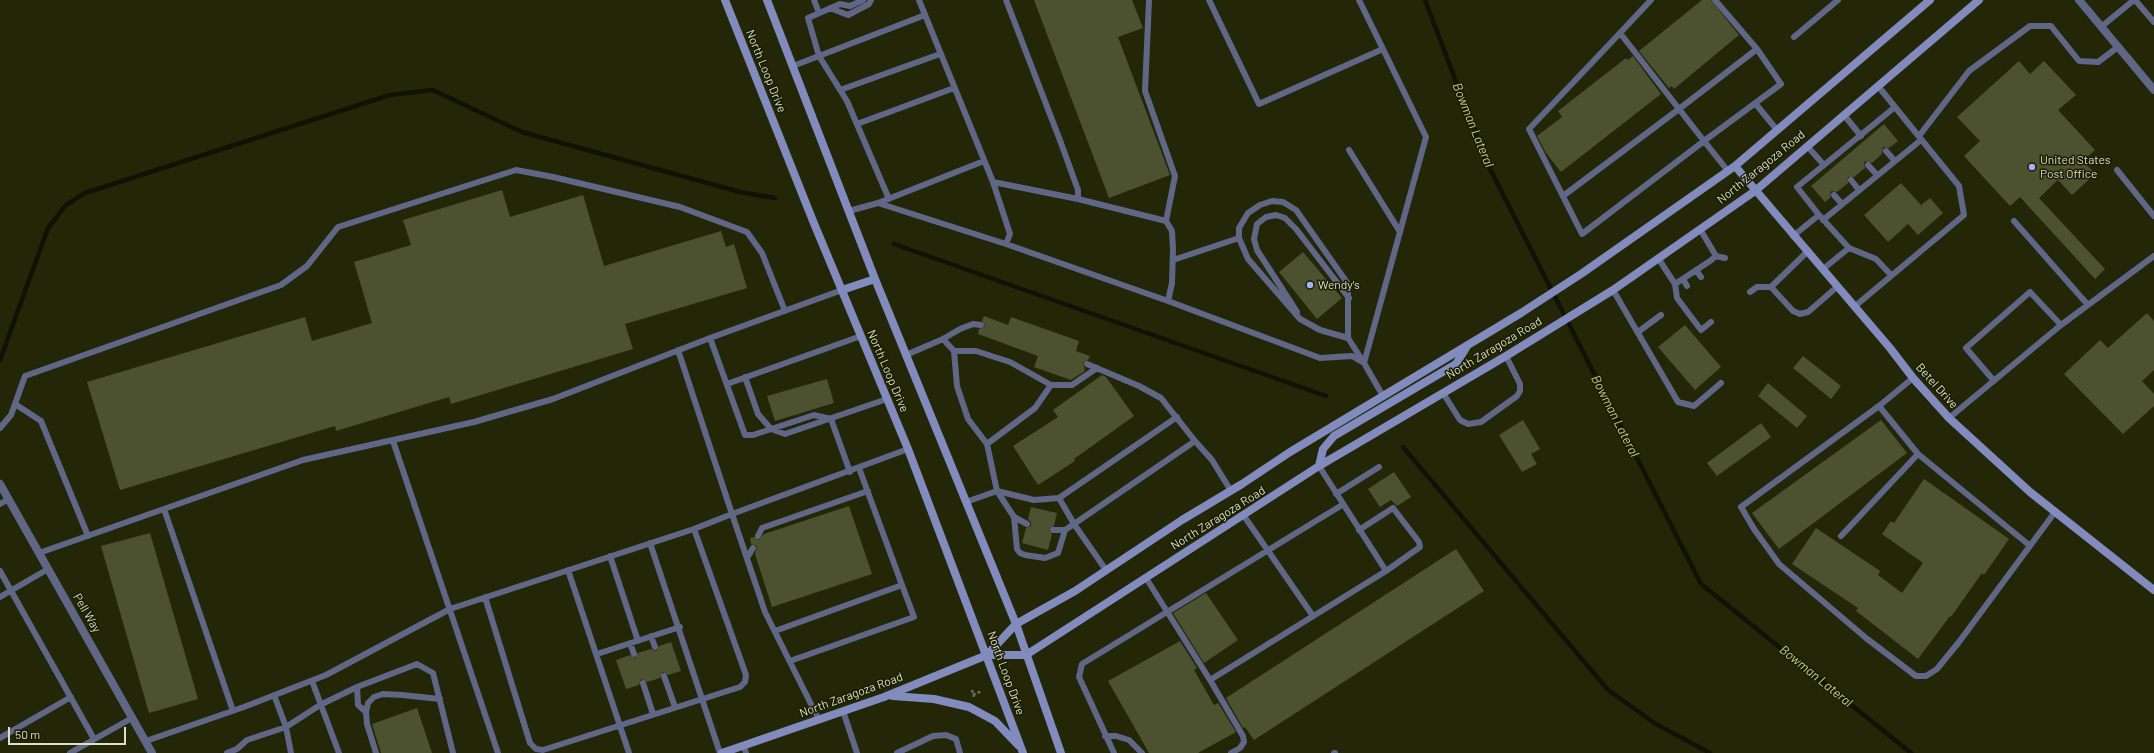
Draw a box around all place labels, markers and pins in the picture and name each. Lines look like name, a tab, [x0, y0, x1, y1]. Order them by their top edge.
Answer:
place label: United States Post Office	[2040, 153, 2111, 181]
marker: United States Post Office	[2027, 162, 2037, 172]
place label: Wendy's	[1318, 278, 1360, 292]
marker: Wendy's	[1305, 280, 1315, 290]

